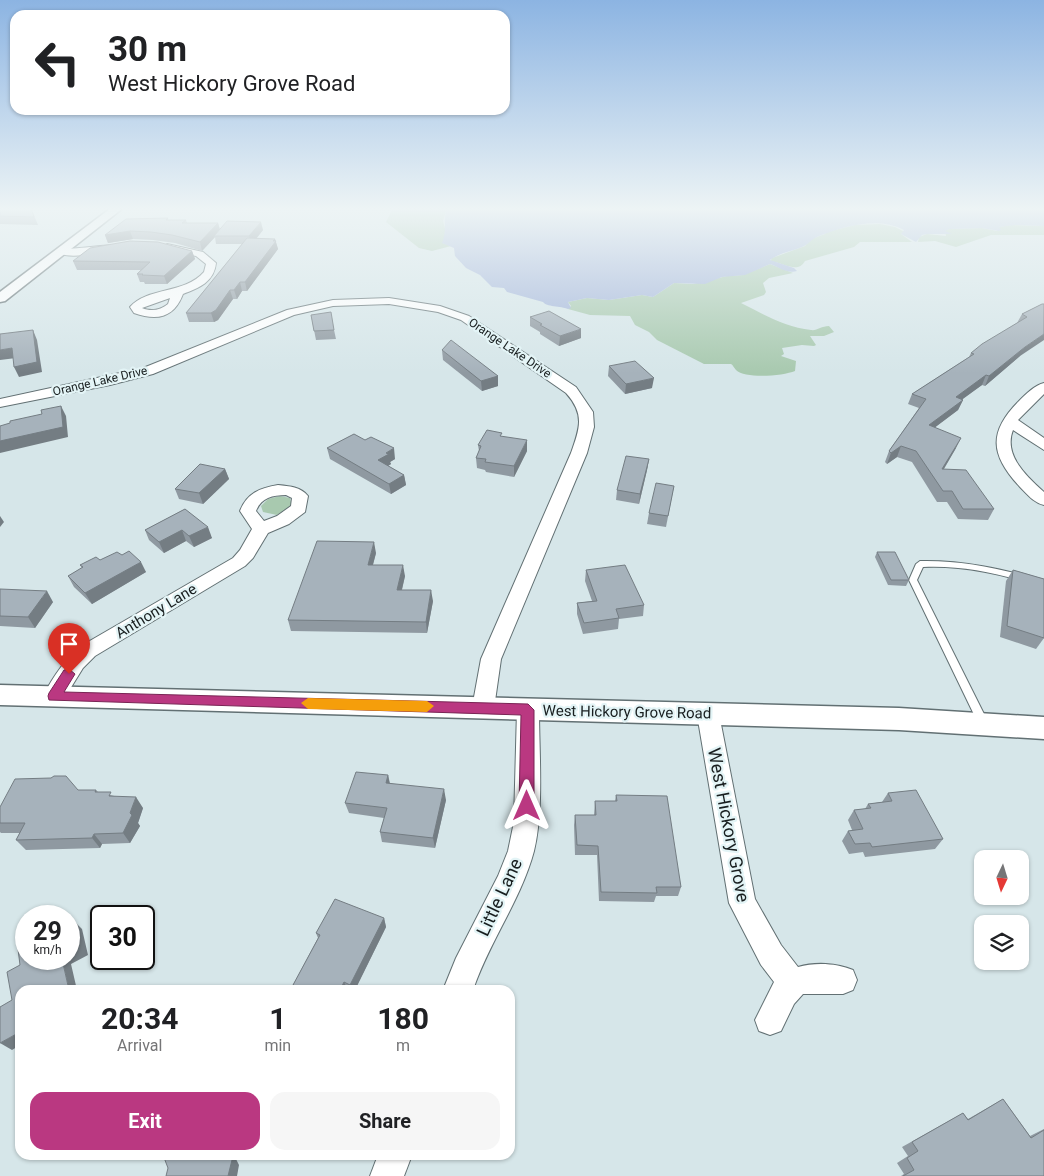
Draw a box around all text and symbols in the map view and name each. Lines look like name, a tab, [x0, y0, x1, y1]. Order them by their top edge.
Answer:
text: 30 m	[108, 29, 187, 70]
icon: left	[25, 30, 90, 95]
text: West Hickory Grove Road	[108, 71, 355, 96]
street label: Orange Lake Drive	[466, 315, 554, 381]
street label: Orange Lake Drive	[51, 363, 149, 399]
street label: Anthony Lane	[112, 580, 200, 642]
pin	[48, 623, 90, 674]
icon: arrive	[55, 630, 83, 658]
street label: West Hickory Grove Road	[543, 702, 711, 722]
street label: West Hickory Grove	[704, 746, 754, 904]
position arrow	[500, 779, 552, 831]
north arrow	[974, 850, 1029, 905]
map controls	[974, 850, 1029, 970]
street label: Little Lane	[472, 855, 526, 939]
speed limit sign: 30	[90, 905, 155, 970]
button: layers	[974, 915, 1029, 970]
text: 29	[33, 917, 62, 946]
text: km/h	[33, 943, 62, 957]
text: 20:34	[101, 1001, 178, 1036]
text: 1	[269, 1001, 286, 1036]
text: 180	[377, 1001, 429, 1036]
text: Arrival	[117, 1036, 162, 1055]
text: min	[264, 1036, 291, 1055]
text: m	[396, 1036, 410, 1055]
button: Exit	[30, 1092, 260, 1150]
button: Share	[270, 1092, 500, 1150]

